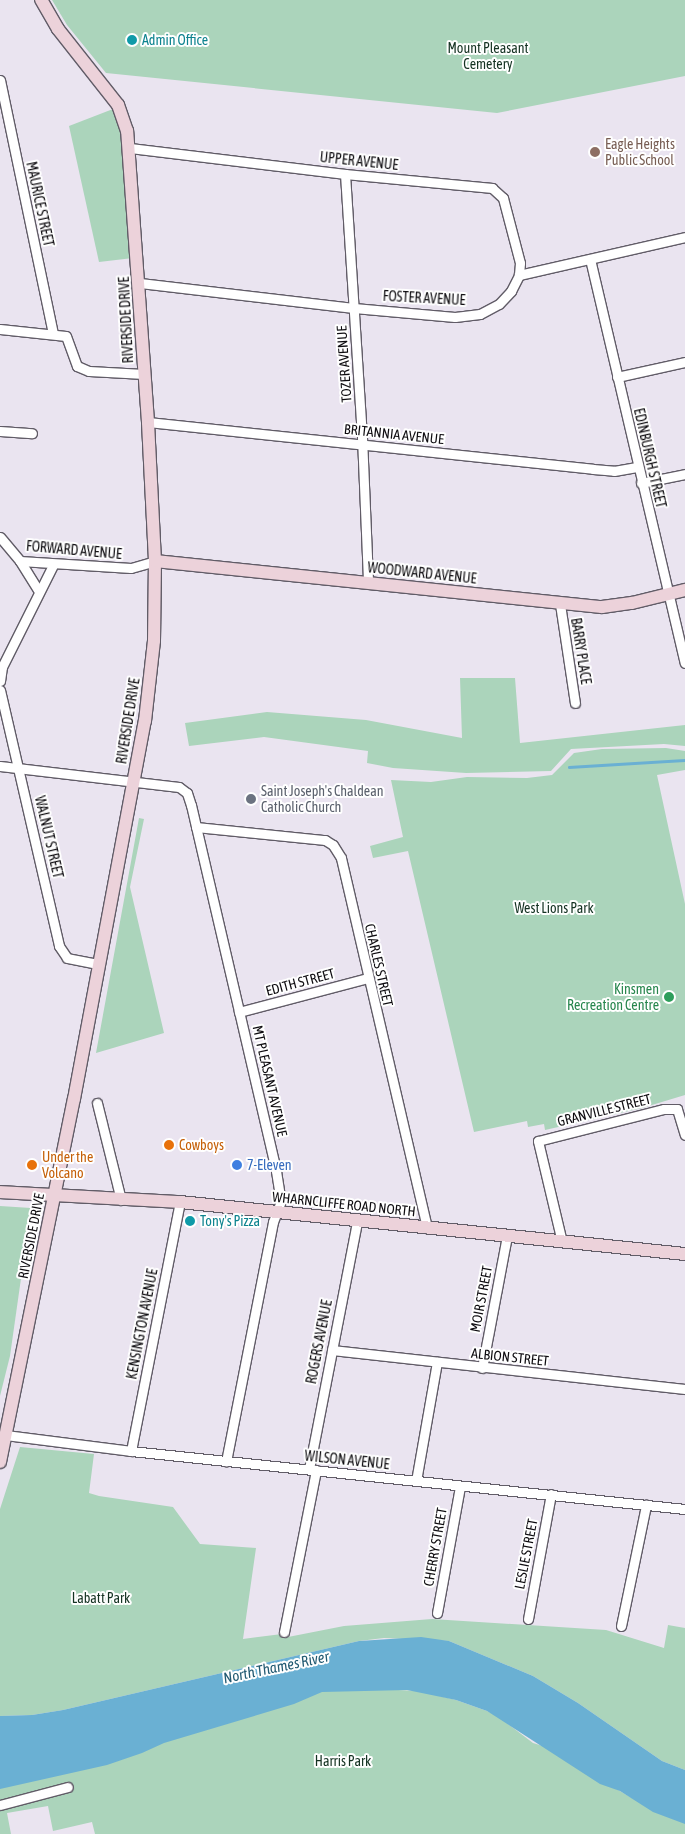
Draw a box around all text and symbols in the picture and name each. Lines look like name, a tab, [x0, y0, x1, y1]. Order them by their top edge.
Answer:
place label: Admin Office	[142, 32, 208, 48]
marker: Admin Office	[126, 34, 138, 46]
park label: Mount Pleasant Cemetery	[447, 40, 529, 72]
place label: Eagle Heights Public School	[605, 136, 675, 168]
marker: Eagle Heights Public School	[589, 146, 601, 158]
street label: UPPER AVENUE	[319, 149, 399, 173]
street label: MAURICE STREET	[23, 160, 57, 248]
street label: RIVERSIDE DRIVE	[115, 276, 137, 364]
street label: FOSTER AVENUE	[382, 287, 466, 309]
street label: TOZER AVENUE	[333, 325, 355, 403]
street label: EDINBURGH STREET	[630, 406, 670, 510]
street label: BRITANNIA AVENUE	[343, 420, 445, 448]
street label: FORWARD AVENUE	[25, 537, 123, 563]
street label: WOODWARD AVENUE	[367, 559, 477, 587]
street label: BARRY PLACE	[567, 617, 595, 685]
street label: RIVERSIDE DRIVE	[113, 677, 143, 765]
place label: Saint Joseph's Chaldean Catholic Church	[261, 783, 383, 816]
marker: Saint Joseph's Chaldean Catholic Church	[245, 793, 257, 805]
street label: WALNUT STREET	[31, 794, 67, 880]
park label: West Lions Park	[514, 900, 594, 916]
street label: CHARLES STREET	[361, 922, 397, 1008]
street label: EDITH STREET	[264, 965, 336, 999]
place label: Kinsmen Recreation Centre	[567, 981, 659, 1014]
marker: Kinsmen Recreation Centre	[663, 991, 675, 1003]
street label: MT PLEASANT AVENUE	[249, 1024, 291, 1138]
street label: GRANVILLE STREET	[555, 1090, 653, 1130]
place label: Cowboys	[179, 1137, 224, 1153]
marker: Cowboys	[163, 1139, 175, 1151]
place label: Under the Volcano	[42, 1149, 93, 1182]
place label: 7-Eleven	[247, 1157, 292, 1173]
marker: Under the Volcano	[26, 1159, 38, 1171]
marker: 7-Eleven	[231, 1159, 243, 1171]
street label: WHARNCLIFFE ROAD NORTH	[271, 1188, 417, 1220]
street label: RIVERSIDE DRIVE	[14, 1192, 48, 1280]
place label: Tony's Pizza	[200, 1213, 260, 1229]
marker: Tony's Pizza	[184, 1215, 196, 1227]
street label: MOIR STREET	[466, 1264, 496, 1334]
street label: KENSINGTON AVENUE	[123, 1267, 161, 1381]
street label: ROGERS AVENUE	[303, 1299, 335, 1385]
street label: ALBION STREET	[470, 1345, 550, 1369]
street label: WILSON AVENUE	[304, 1447, 390, 1473]
street label: CHERRY STREET	[420, 1506, 450, 1588]
street label: LESLIE STREET	[511, 1517, 541, 1591]
park label: Labatt Park	[72, 1590, 130, 1606]
water label: North Thames River	[222, 1647, 330, 1687]
park label: Harris Park	[315, 1753, 371, 1769]

